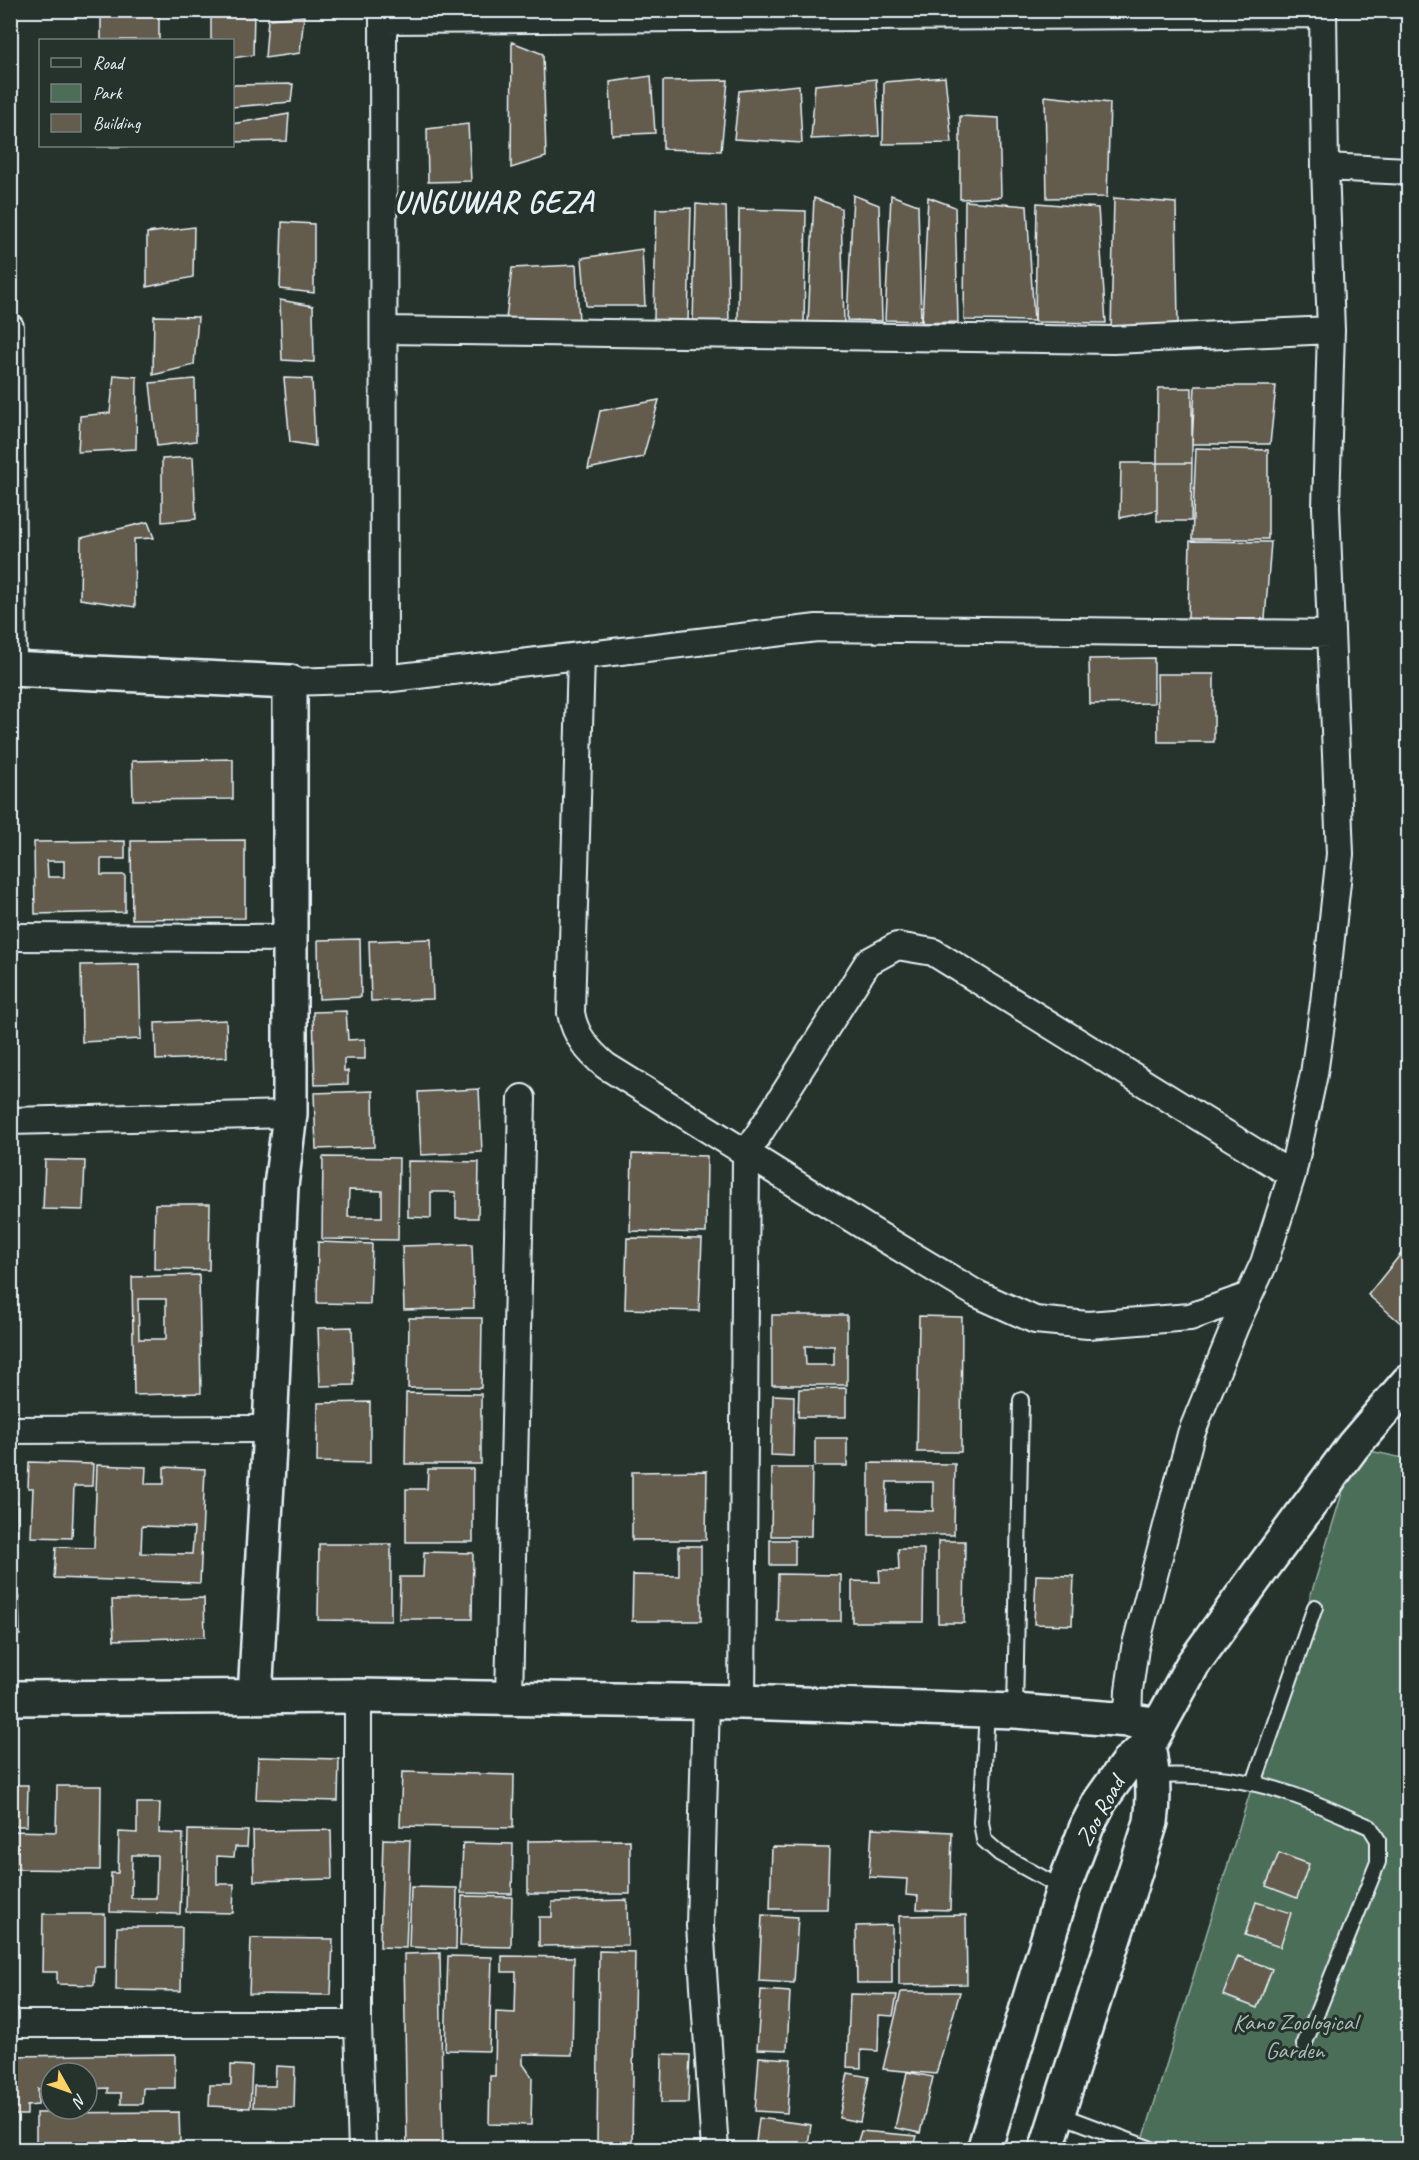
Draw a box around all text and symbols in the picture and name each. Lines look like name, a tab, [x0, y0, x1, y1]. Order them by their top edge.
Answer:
legend	[39, 39, 234, 147]
text: Road	[93, 52, 126, 74]
text: Park	[93, 82, 123, 104]
text: Building	[93, 112, 142, 134]
district label: UNGUWAR GEZA	[394, 183, 595, 221]
street label: Zoo Road	[1069, 1768, 1133, 1851]
park label: Kano Zoological Garden	[1233, 2007, 1361, 2065]
north arrow	[39, 2061, 99, 2121]
text: N	[67, 2090, 91, 2113]

